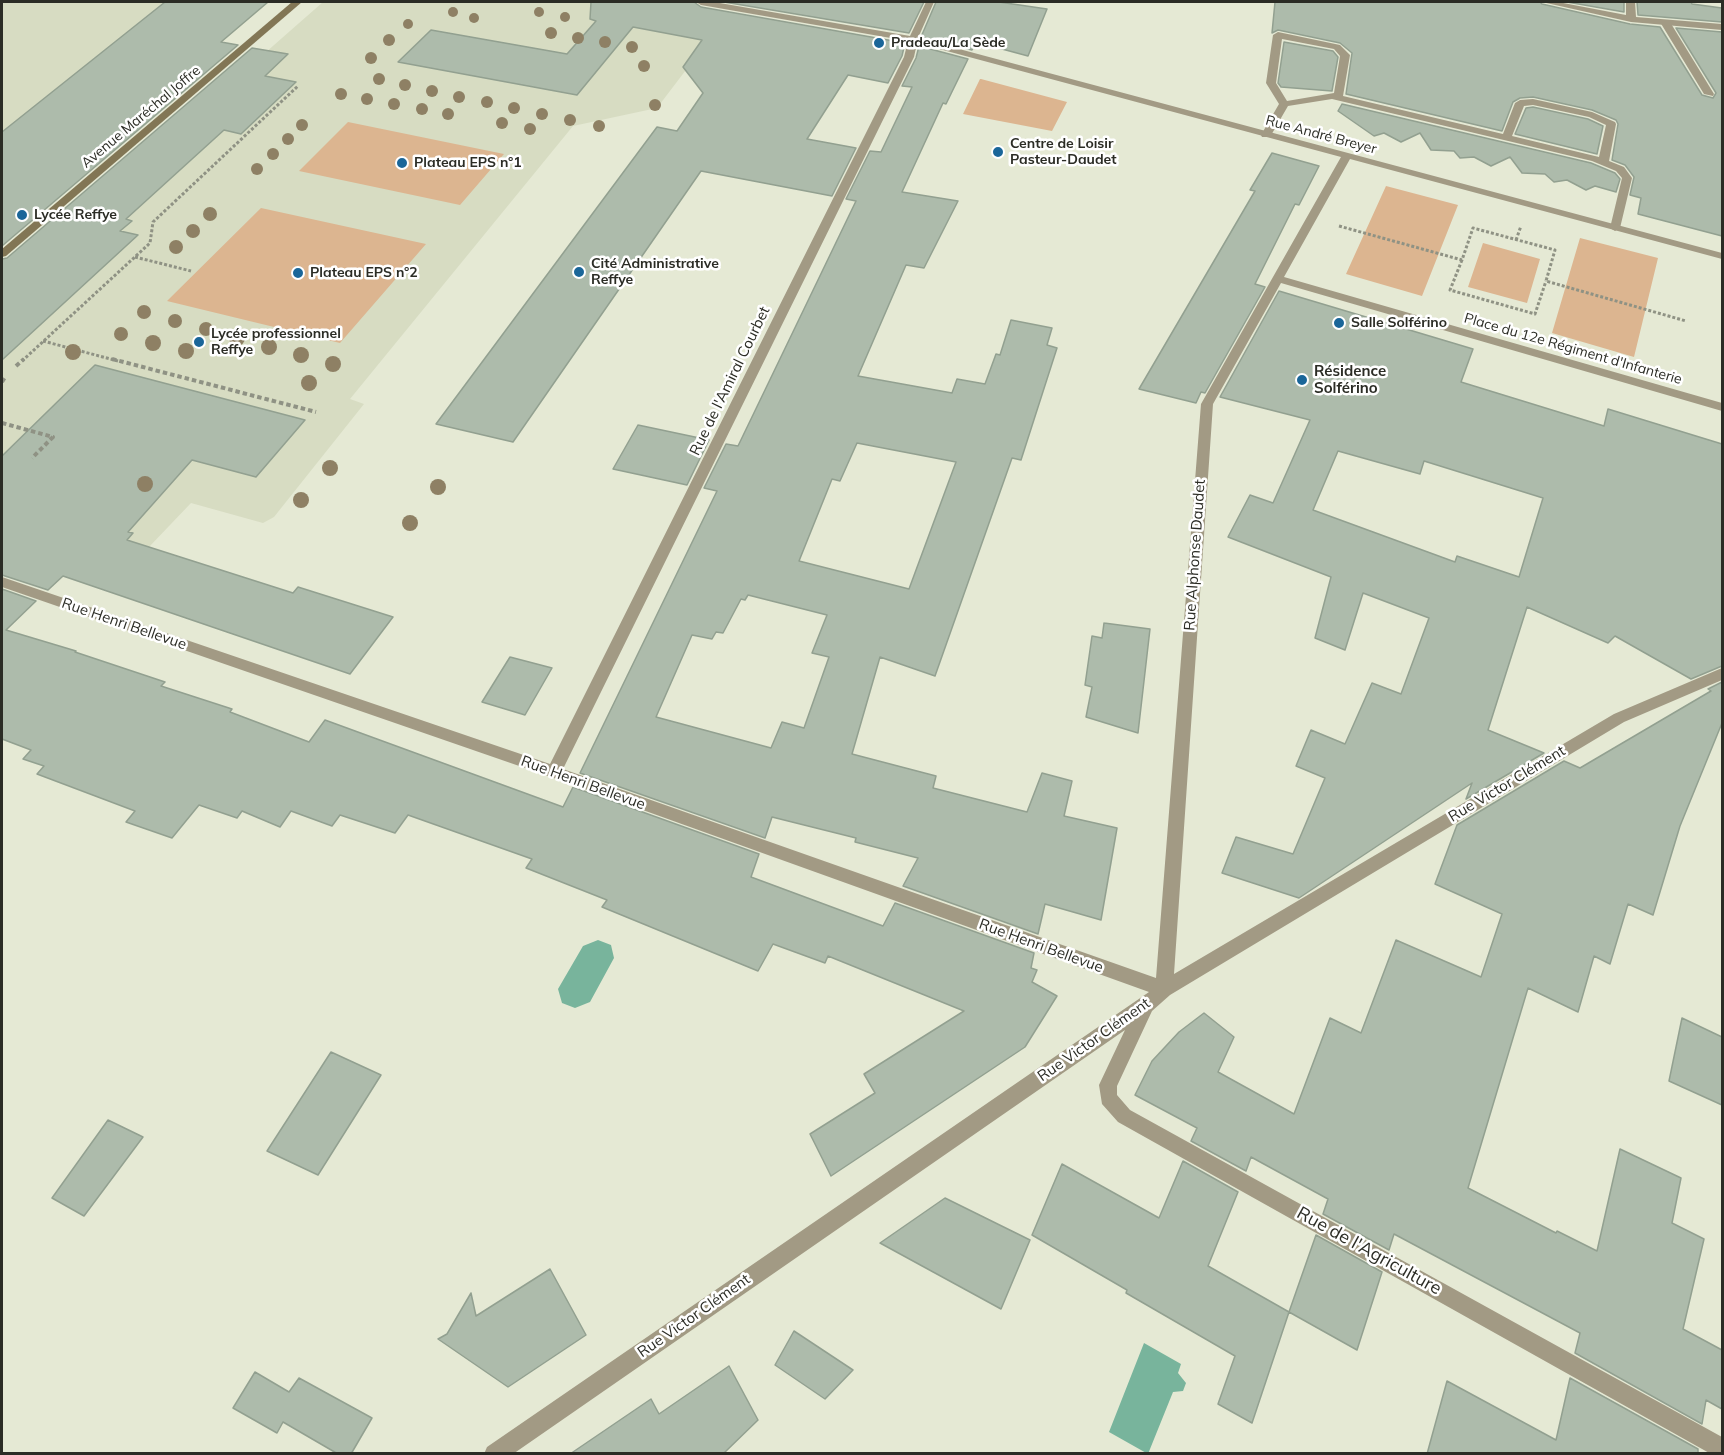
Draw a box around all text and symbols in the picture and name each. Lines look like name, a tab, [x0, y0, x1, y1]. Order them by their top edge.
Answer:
place label: Pradeau/La Sède	[891, 35, 1006, 51]
marker: Pradeau/La Sède	[872, 36, 886, 50]
street label: Avenue Maréchal Joffre	[78, 62, 204, 172]
street label: Rue André Breyer	[1264, 112, 1378, 158]
place label: Centre de Loisir Pasteur-Daudet	[1010, 136, 1117, 168]
marker: Centre de Loisir Pasteur-Daudet	[991, 145, 1005, 159]
place label: Plateau EPS n°1	[414, 155, 522, 171]
marker: Plateau EPS n°1	[395, 156, 409, 170]
place label: Lycée Reffye	[34, 207, 117, 223]
marker: Lycée Reffye	[15, 208, 29, 222]
place label: Cité Administrative Reffye	[591, 256, 719, 288]
place label: Plateau EPS n°2	[310, 265, 418, 281]
marker: Cité Administrative Reffye	[572, 265, 586, 279]
marker: Plateau EPS n°2	[291, 266, 305, 280]
street label: Rue de l'Amiral Courbet	[686, 304, 774, 458]
street label: Place du 12e Régiment d'Infanterie	[1462, 310, 1684, 388]
place label: Salle Solférino	[1351, 315, 1447, 331]
marker: Salle Solférino	[1332, 316, 1346, 330]
place label: Lycée professionnel Reffye	[211, 326, 341, 358]
marker: Lycée professionnel Reffye	[192, 335, 206, 349]
place label: Résidence Solférino	[1314, 362, 1386, 397]
marker: Résidence Solférino	[1295, 373, 1309, 387]
street label: Rue Alphonse Daudet	[1181, 479, 1209, 631]
street label: Rue Henri Bellevue	[59, 594, 189, 654]
street label: Rue Victor Clément	[1445, 742, 1569, 826]
street label: Rue Henri Bellevue	[518, 752, 648, 814]
street label: Rue Henri Bellevue	[976, 915, 1106, 977]
street label: Rue Victor Clément	[1034, 994, 1154, 1086]
street label: Rue de l'Agriculture	[1293, 1202, 1445, 1300]
street label: Rue Victor Clément	[634, 1270, 754, 1362]

